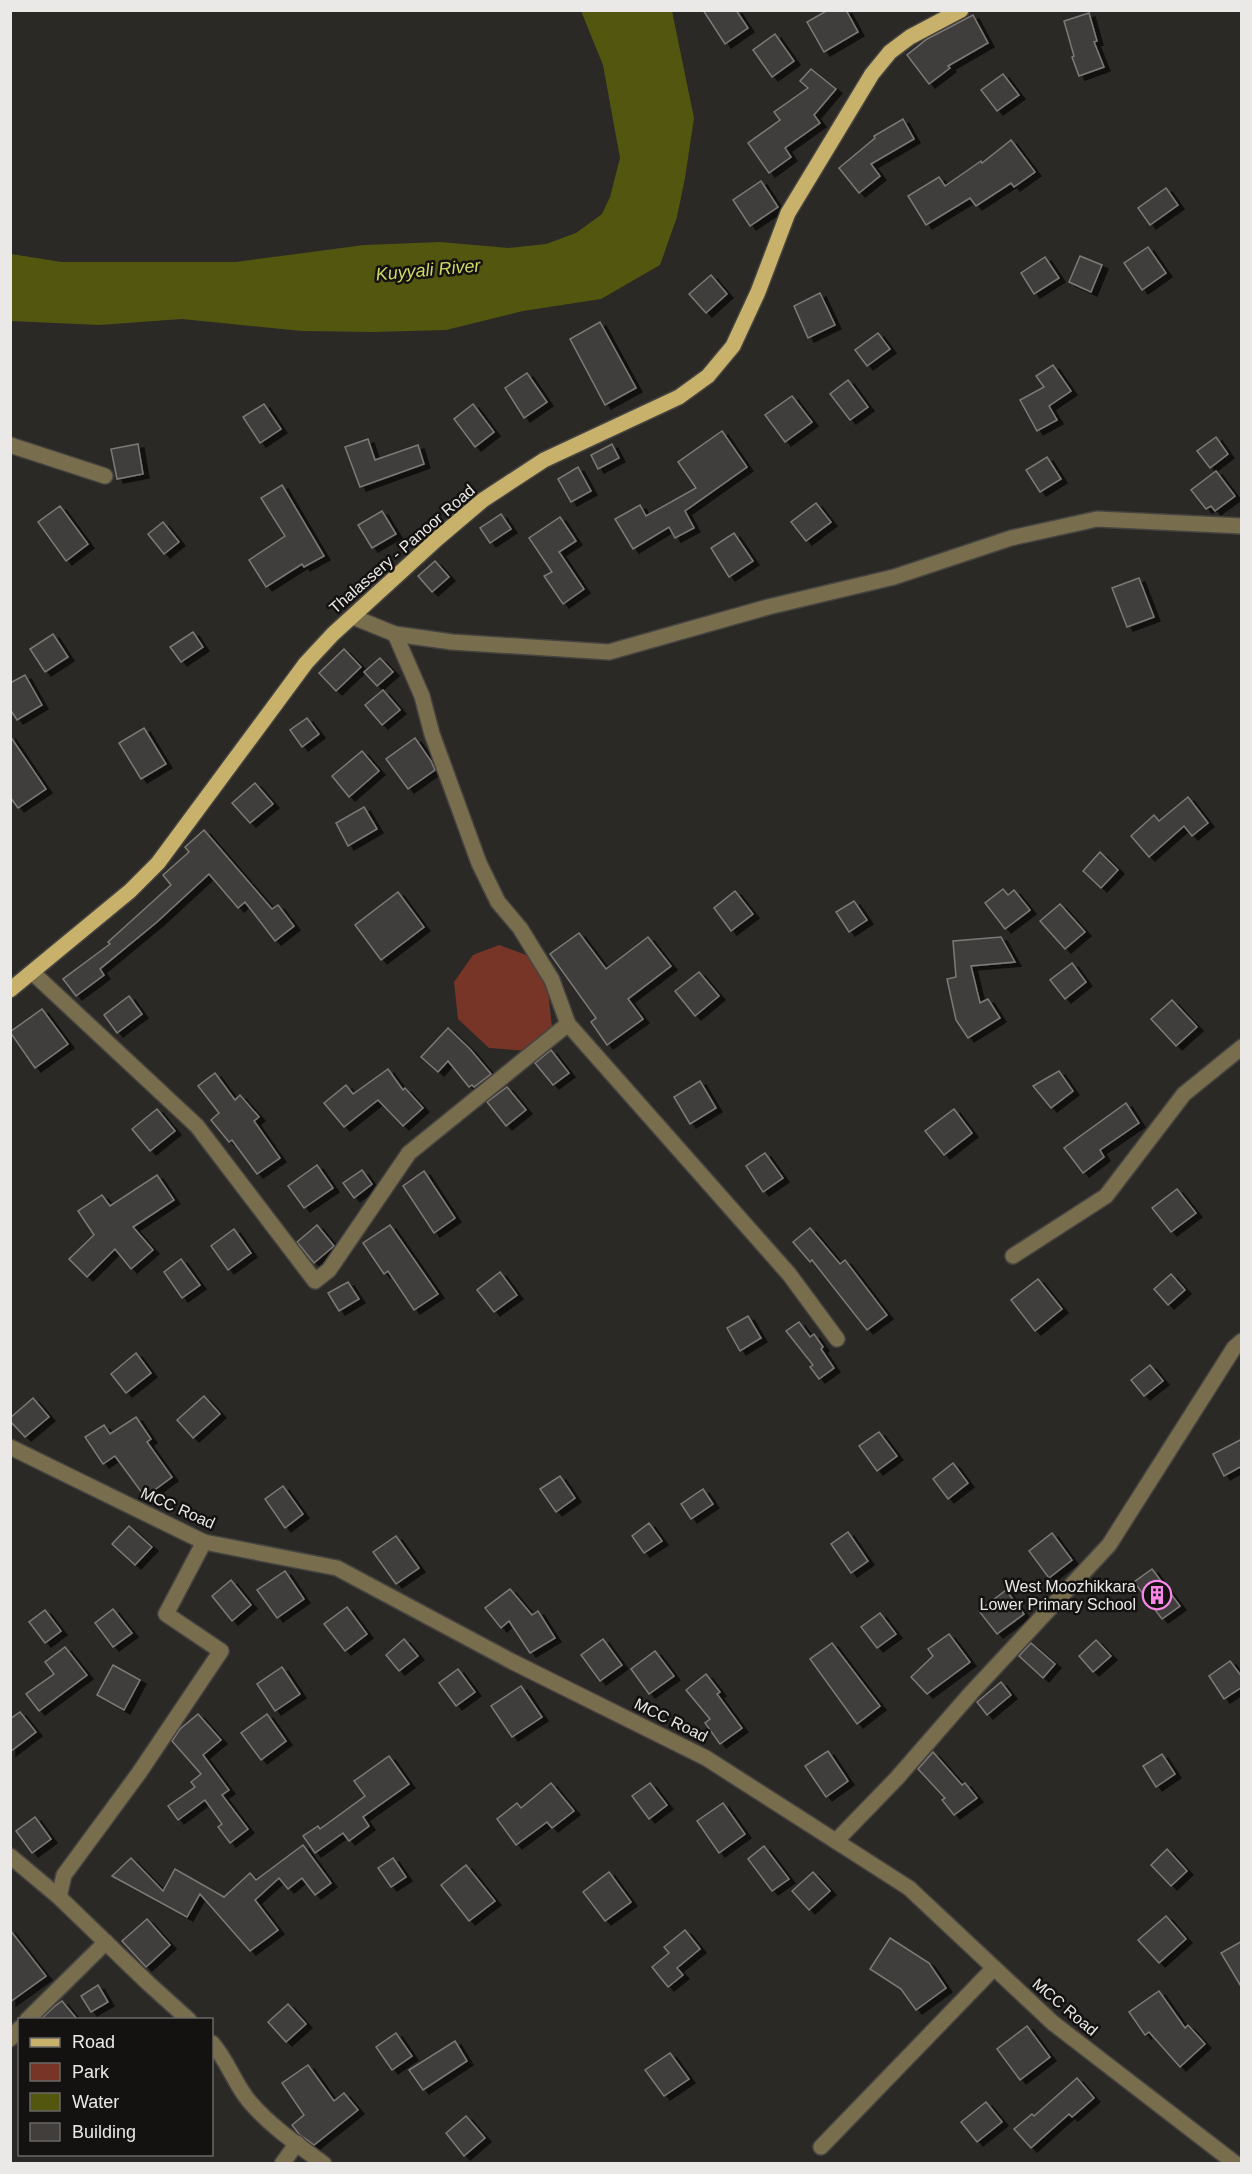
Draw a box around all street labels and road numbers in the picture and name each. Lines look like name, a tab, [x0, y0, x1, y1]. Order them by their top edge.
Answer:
street label: Thalassery - Panoor Road	[326, 481, 478, 617]
street label: MCC Road	[138, 1484, 218, 1532]
street label: MCC Road	[632, 1695, 710, 1745]
street label: MCC Road	[1029, 1975, 1101, 2039]

